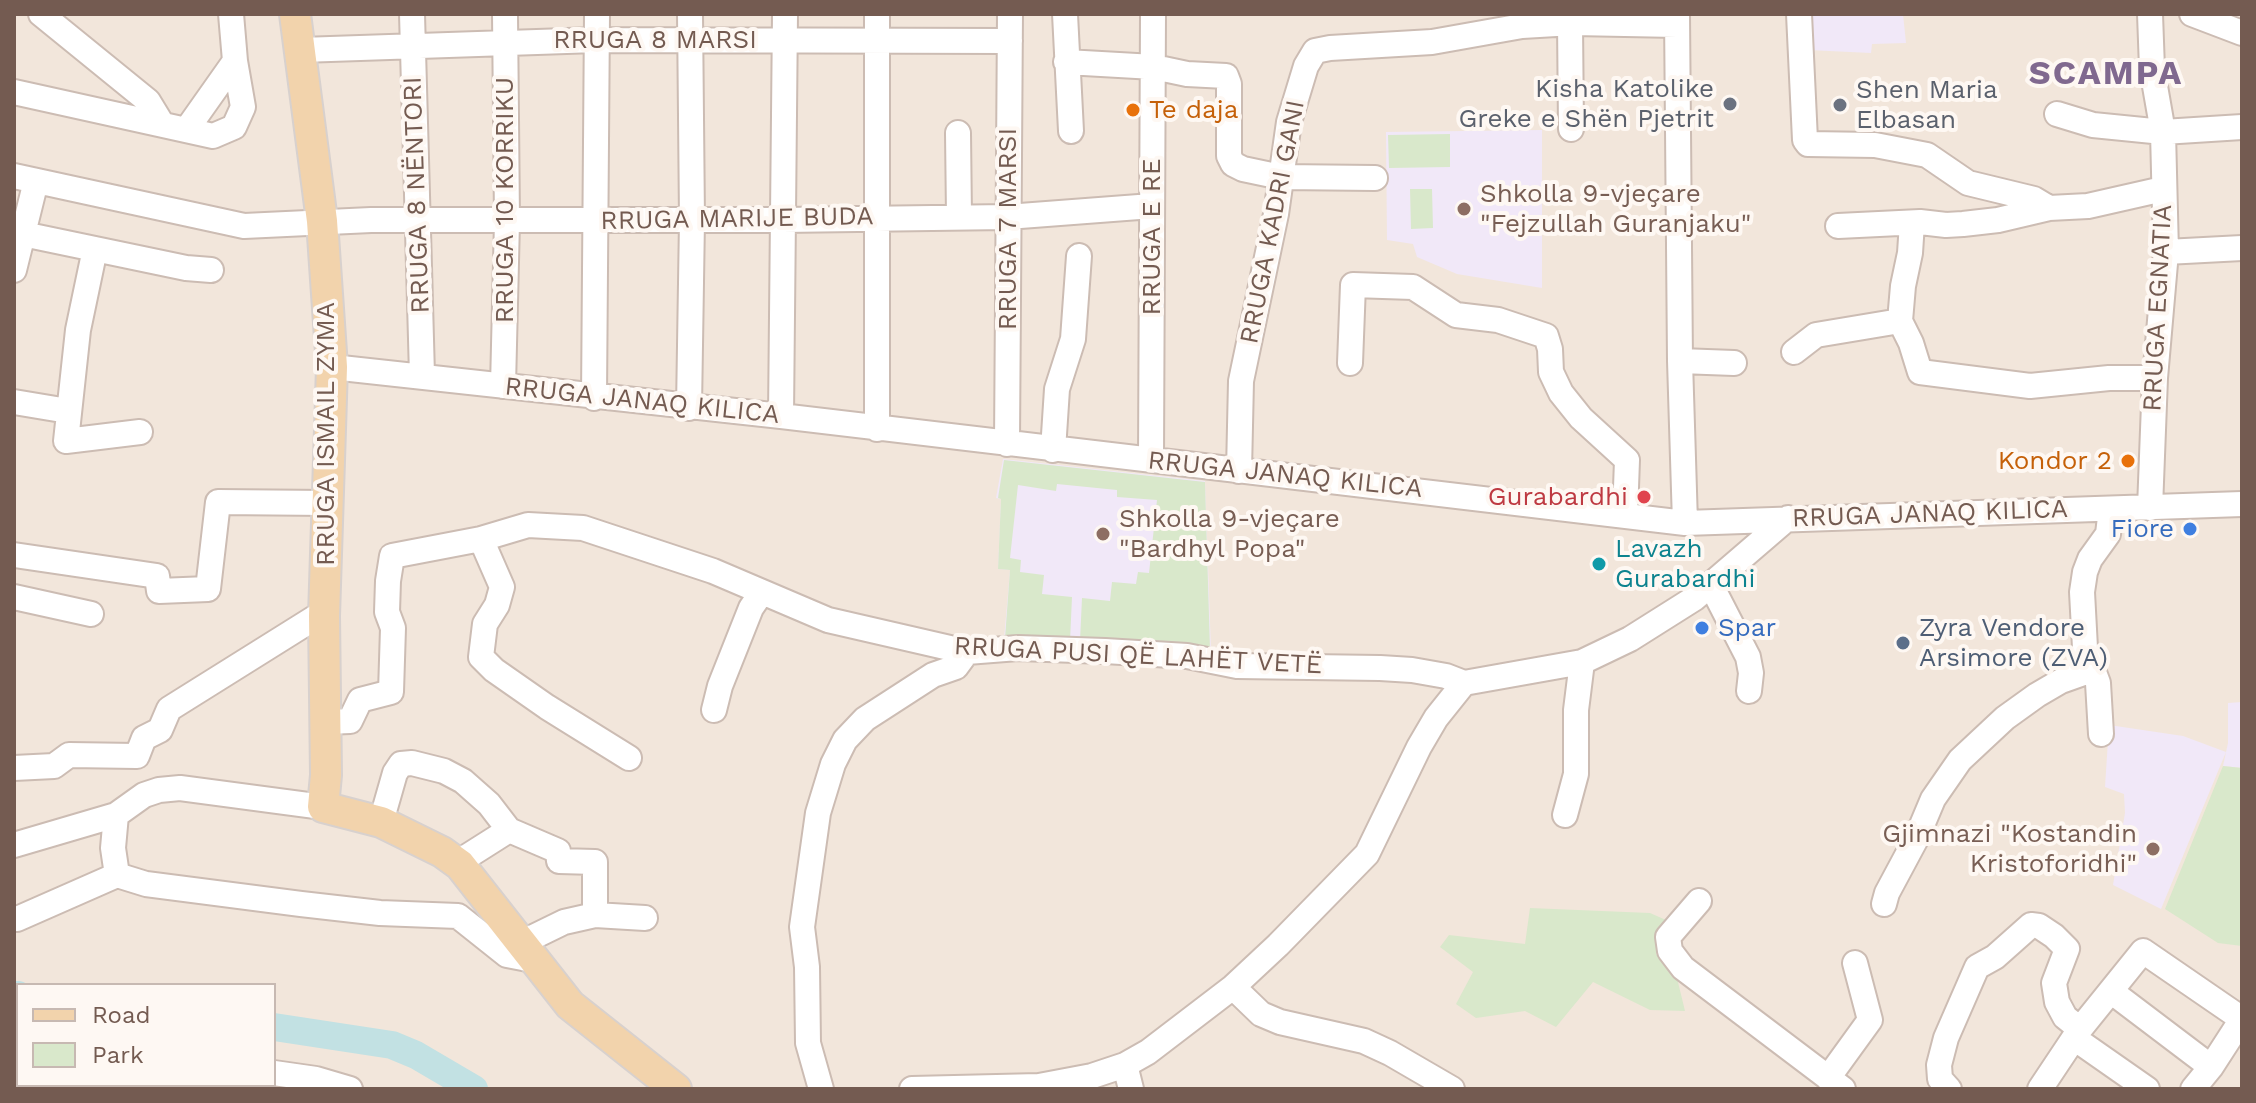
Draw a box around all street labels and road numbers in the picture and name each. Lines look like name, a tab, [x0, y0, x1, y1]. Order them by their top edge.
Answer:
street label: RRUGA 8 MARSI	[553, 24, 757, 56]
street label: RRUGA 8 NËNTORI	[397, 76, 437, 314]
street label: RRUGA 10 KORRIKU	[489, 77, 521, 323]
street label: RRUGA KADRI GANI	[1234, 98, 1312, 346]
street label: RRUGA 7 MARSI	[992, 128, 1024, 330]
street label: RRUGA E RE	[1136, 158, 1168, 316]
street label: RRUGA MARIJE BUDA	[600, 201, 874, 237]
street label: RRUGA EGNATIA	[2137, 204, 2179, 412]
street label: RRUGA ISMAIL ZYMA	[310, 302, 342, 566]
street label: RRUGA JANAQ KILICA	[503, 371, 781, 431]
street label: RRUGA JANAQ KILICA	[1146, 445, 1424, 505]
street label: RRUGA JANAQ KILICA	[1791, 494, 2069, 534]
street label: RRUGA PUSI QË LAHËT VETË	[953, 631, 1323, 681]

